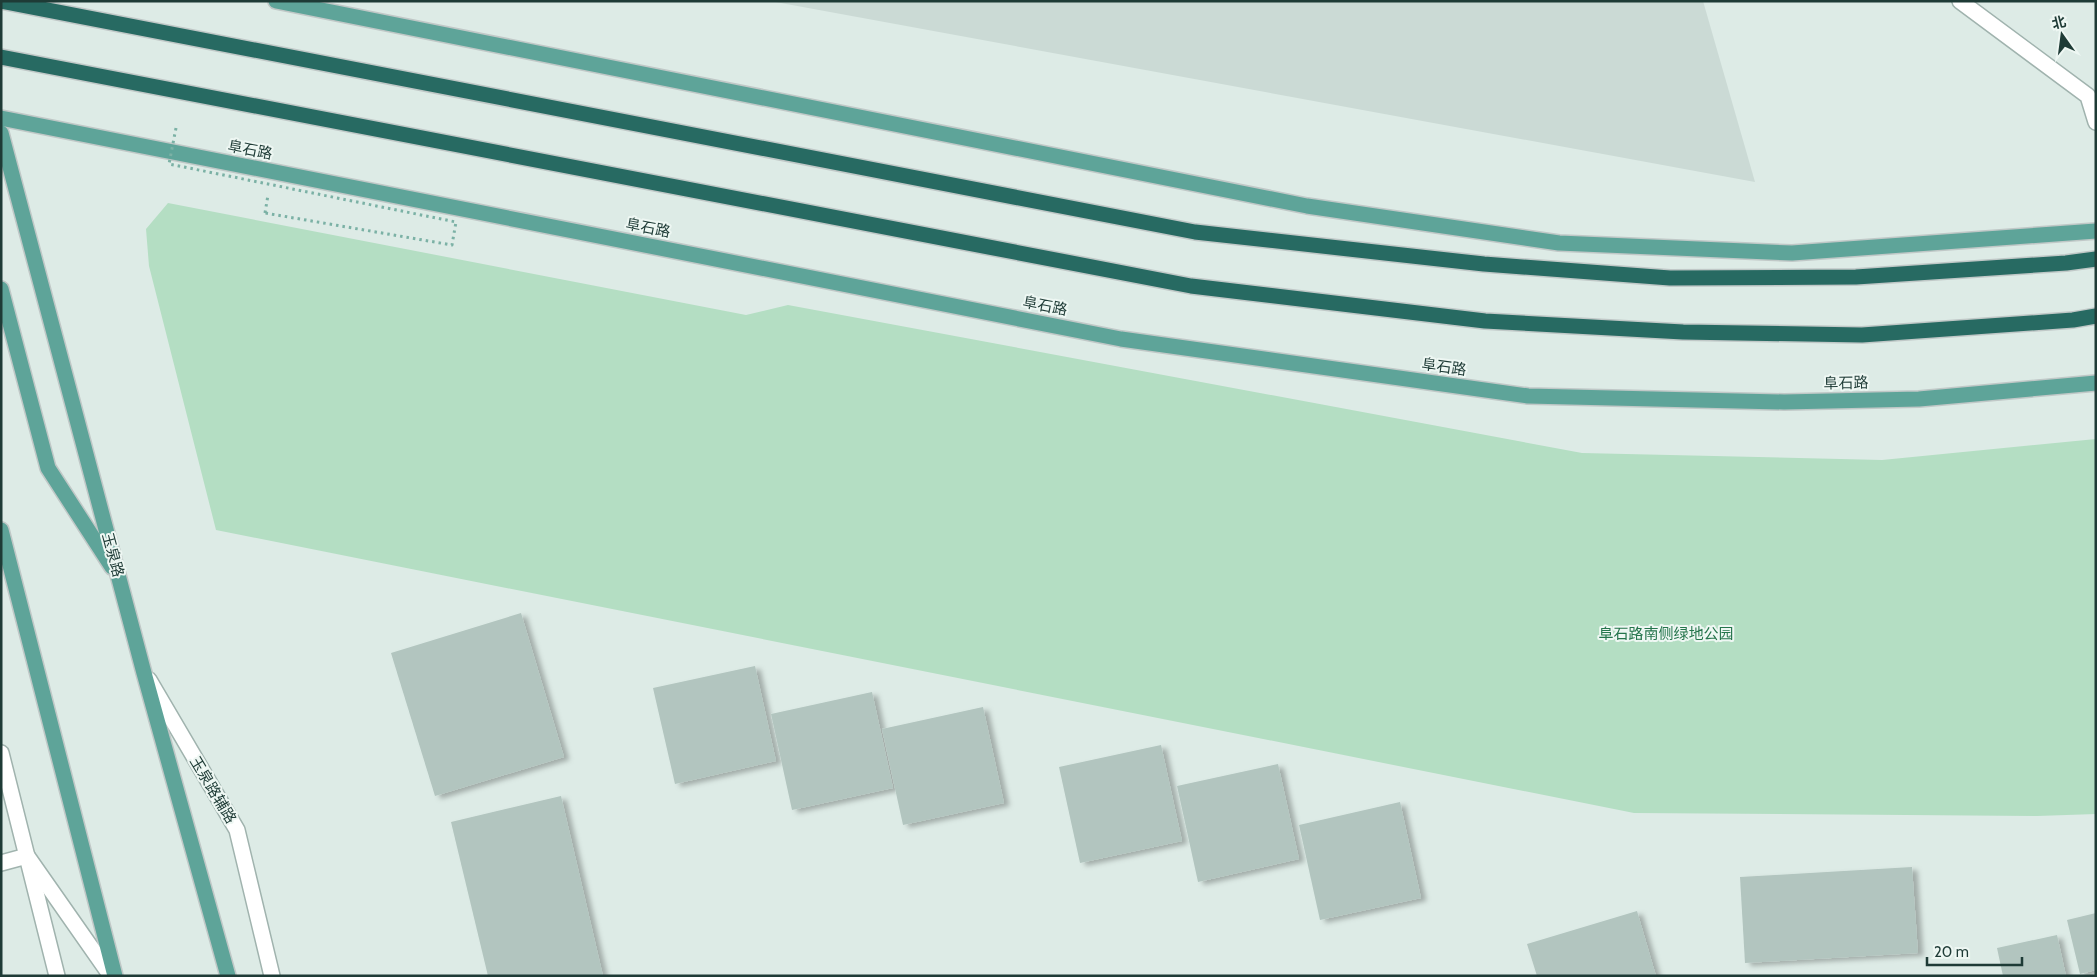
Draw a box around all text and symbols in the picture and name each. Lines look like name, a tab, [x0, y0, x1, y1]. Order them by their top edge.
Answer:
north arrow	[2037, 10, 2087, 60]
text: 北	[2050, 12, 2068, 33]
street label: 阜石路	[226, 137, 274, 163]
street label: 阜石路	[624, 215, 672, 241]
street label: 阜石路	[1021, 293, 1069, 319]
street label: 阜石路	[1420, 355, 1468, 379]
street label: 阜石路	[1823, 374, 1869, 392]
street label: 玉泉路	[98, 531, 128, 579]
park label: 阜石路南侧绿地公园	[1598, 625, 1734, 643]
street label: 玉泉路辅路	[186, 753, 240, 827]
scale bar	[1927, 934, 2022, 966]
text: 20 m	[1934, 943, 1969, 961]

